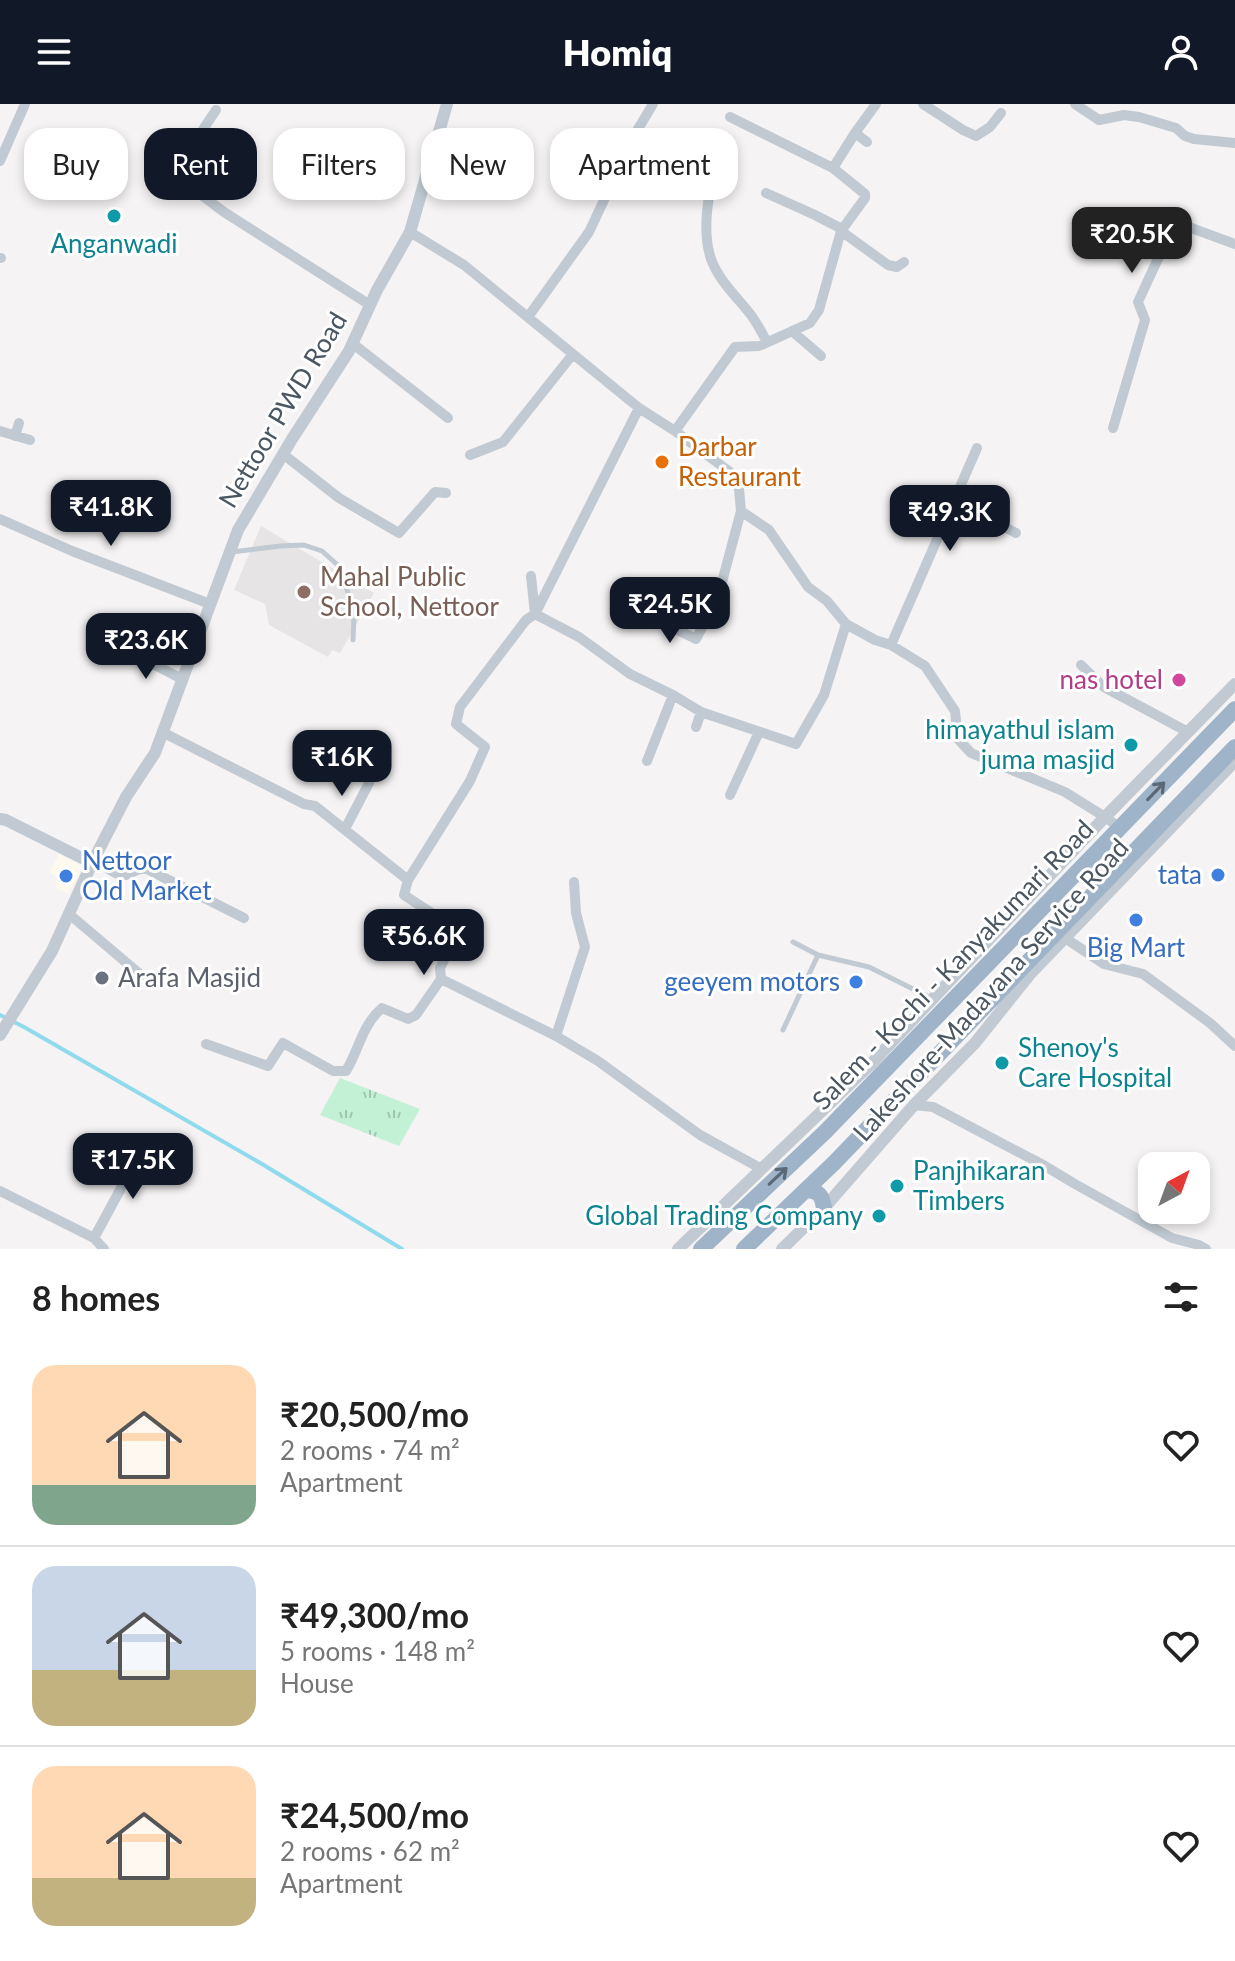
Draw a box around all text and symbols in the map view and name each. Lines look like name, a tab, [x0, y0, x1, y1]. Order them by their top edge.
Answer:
icon: menu	[32, 30, 76, 74]
text: Homiq	[563, 30, 672, 74]
icon: person	[1159, 30, 1203, 74]
chip: Buy	[24, 128, 128, 200]
chip: Rent	[144, 128, 257, 200]
chip: Filters	[273, 128, 405, 200]
chip: New	[421, 128, 534, 200]
chip: Apartment	[550, 128, 738, 200]
marker: Anganwadi	[105, 207, 123, 225]
pin: ₹20.5K	[1067, 207, 1197, 275]
text: ₹20.5K	[1090, 217, 1174, 249]
place label: Anganwadi	[51, 227, 177, 259]
street label: Nettoor PWD Road	[211, 306, 353, 513]
place label: Darbar Restaurant	[678, 430, 802, 492]
marker: Darbar Restaurant	[653, 453, 671, 471]
pin: ₹41.8K	[46, 480, 176, 548]
pin: ₹49.3K	[885, 485, 1015, 553]
text: ₹41.8K	[69, 490, 153, 522]
text: ₹49.3K	[908, 495, 992, 527]
place label: Mahal Public School, Nettoor	[320, 560, 499, 622]
pin: ₹24.5K	[605, 577, 735, 645]
marker: Mahal Public School, Nettoor	[295, 583, 313, 601]
text: ₹24.5K	[628, 587, 712, 619]
pin: ₹23.6K	[81, 613, 211, 681]
text: ₹23.6K	[104, 623, 188, 655]
place label: nas hotel	[1060, 663, 1163, 695]
marker: nas hotel	[1170, 671, 1188, 689]
place label: himayathul islam juma masjid	[925, 713, 1115, 775]
pin: ₹16K	[295, 730, 389, 798]
marker: himayathul islam juma masjid	[1122, 736, 1140, 754]
text: ₹16K	[310, 740, 374, 772]
one-way arrow	[1146, 782, 1165, 801]
street label: Salem - Kochi - Kanyakumari Road	[805, 813, 1099, 1116]
street label: Lakeshore-Madavana Service Road	[846, 831, 1135, 1147]
place label: Nettoor Old Market	[82, 844, 212, 906]
place label: tata	[1158, 858, 1202, 890]
marker: tata	[1209, 866, 1227, 884]
marker: Nettoor Old Market	[57, 867, 75, 885]
pin: ₹56.6K	[359, 909, 489, 977]
marker: Big Mart	[1127, 911, 1145, 929]
text: ₹56.6K	[382, 919, 466, 951]
place label: Big Mart	[1087, 931, 1186, 963]
place label: Arafa Masjid	[118, 961, 261, 993]
place label: geeyem motors	[664, 965, 840, 997]
marker: Arafa Masjid	[93, 969, 111, 987]
marker: geeyem motors	[847, 973, 865, 991]
place label: Shenoy's Care Hospital	[1018, 1031, 1172, 1093]
marker: Shenoy's Care Hospital	[993, 1054, 1011, 1072]
pin: ₹17.5K	[68, 1133, 198, 1201]
text: ₹17.5K	[91, 1143, 175, 1175]
north arrow	[1138, 1152, 1210, 1224]
map controls	[1138, 1152, 1210, 1224]
place label: Panjhikaran Timbers	[913, 1154, 1045, 1216]
one-way arrow	[768, 1167, 787, 1186]
marker: Panjhikaran Timbers	[888, 1177, 906, 1195]
place label: Global Trading Company	[585, 1199, 864, 1231]
marker: Global Trading Company	[870, 1207, 888, 1225]
icon: filters	[1159, 1275, 1203, 1319]
text: 8 homes	[32, 1277, 160, 1318]
text: ₹20,500/mo	[280, 1393, 469, 1434]
icon: home	[96, 1397, 192, 1493]
icon: heart	[1159, 1423, 1203, 1467]
text: 2 rooms · 74 m²	[280, 1434, 460, 1466]
text: Apartment	[280, 1466, 403, 1498]
text: ₹49,300/mo	[280, 1594, 469, 1635]
icon: home	[96, 1598, 192, 1694]
icon: heart	[1159, 1624, 1203, 1668]
text: 5 rooms · 148 m²	[280, 1635, 475, 1667]
text: House	[280, 1667, 354, 1699]
text: ₹24,500/mo	[280, 1794, 469, 1835]
icon: home	[96, 1798, 192, 1894]
icon: heart	[1159, 1824, 1203, 1868]
text: 2 rooms · 62 m²	[280, 1835, 460, 1867]
text: Apartment	[280, 1867, 403, 1899]

